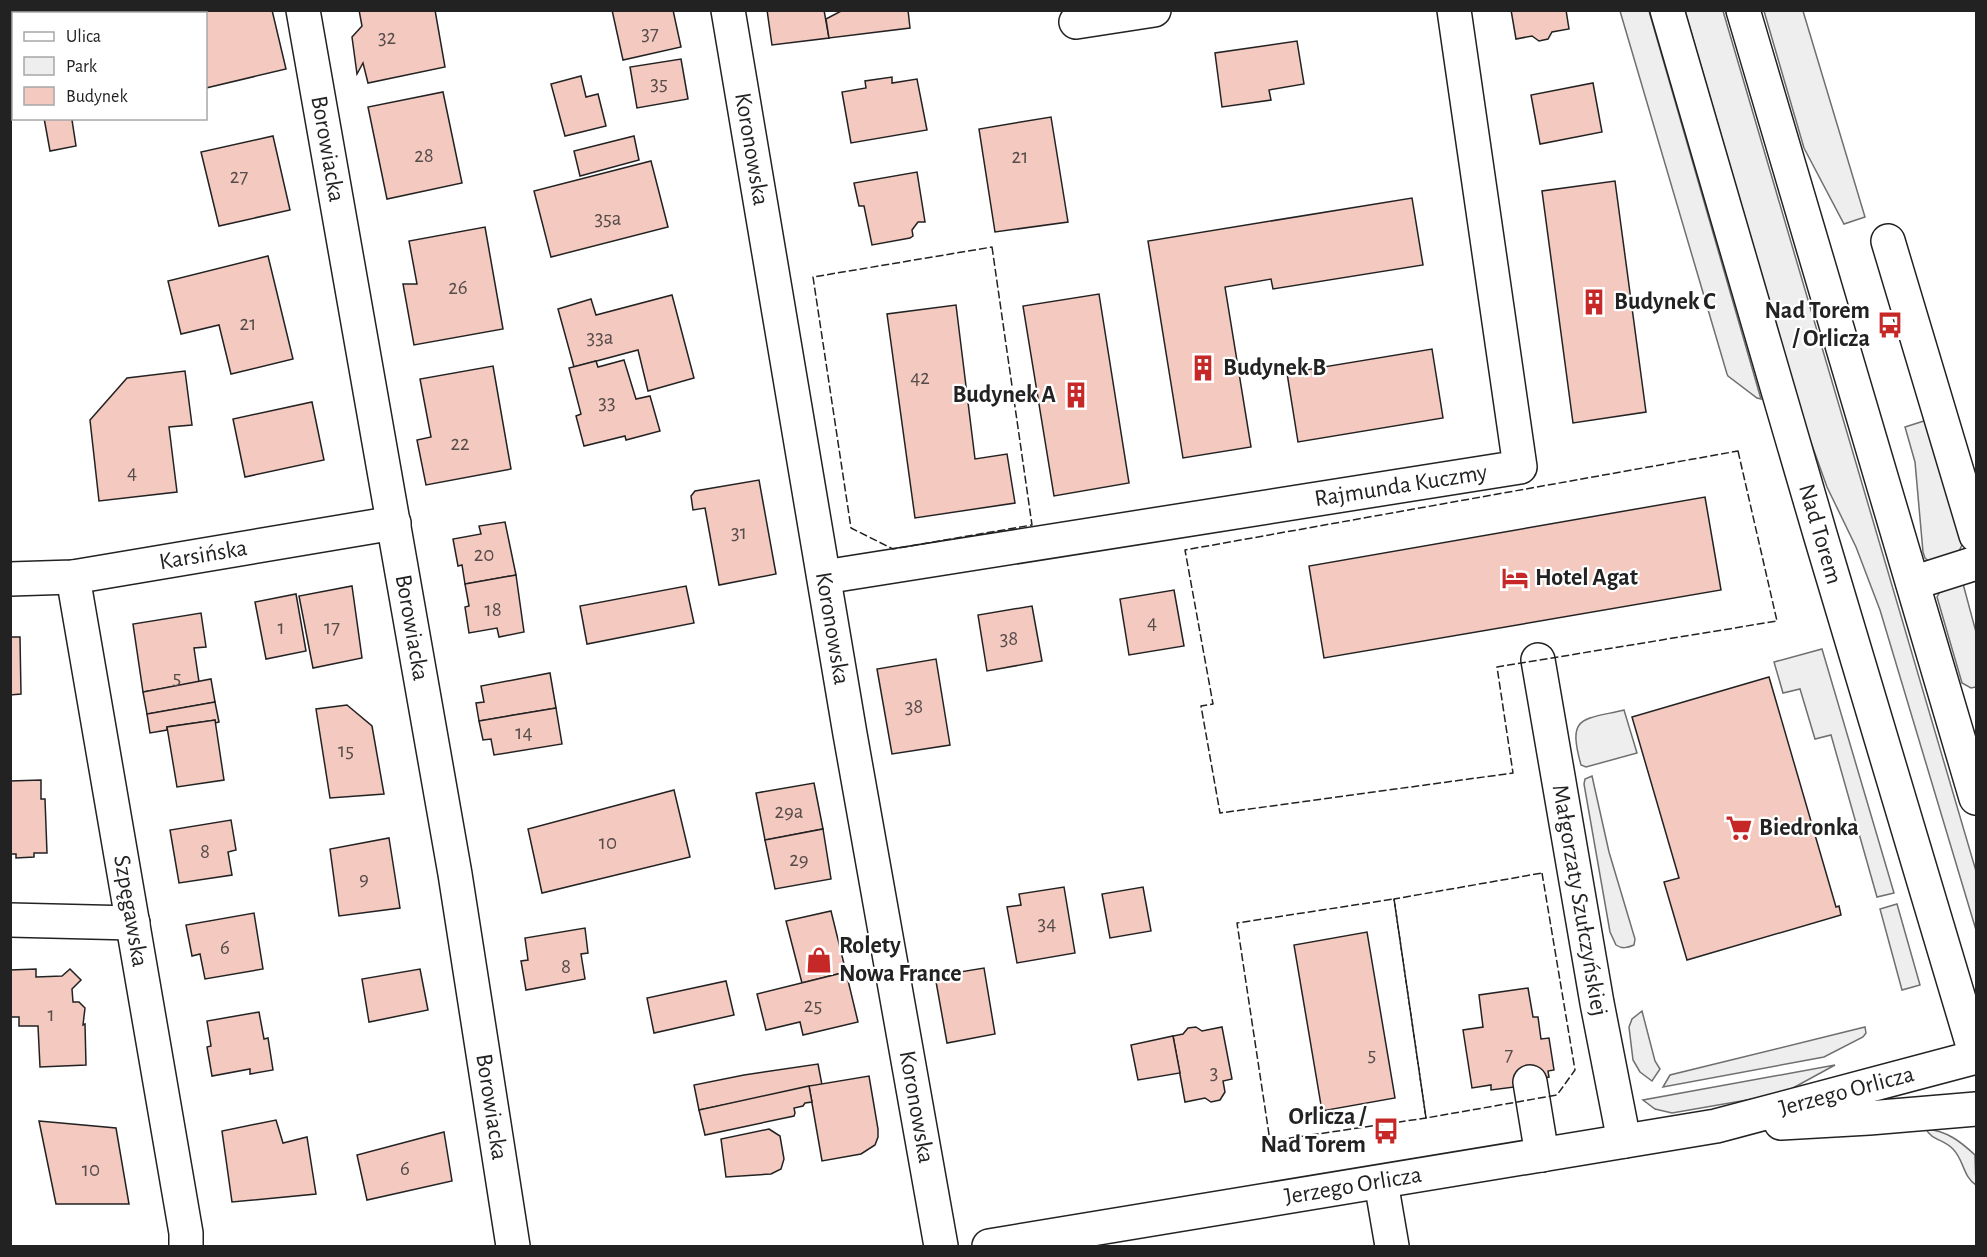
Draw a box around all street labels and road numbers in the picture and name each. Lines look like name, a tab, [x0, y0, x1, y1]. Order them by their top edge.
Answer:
street label: Koronowska	[730, 91, 773, 207]
street label: Borowiacka	[306, 94, 349, 204]
street label: Rajmunda Kuczmy	[1313, 460, 1489, 511]
street label: Nad Torem	[1794, 481, 1846, 587]
street label: Karsińska	[157, 536, 249, 574]
street label: Koronowska	[811, 570, 853, 686]
street label: Borowiacka	[391, 573, 433, 682]
street label: Małgorzaty Szułczyńskiej	[1548, 783, 1611, 1018]
street label: Szpęgawska	[109, 853, 152, 969]
street label: Koronowska	[895, 1049, 938, 1165]
street label: Borowiacka	[471, 1052, 511, 1162]
street label: Jerzego Orlicza	[1777, 1062, 1917, 1121]
street label: Jerzego Orlicza	[1283, 1163, 1423, 1209]

